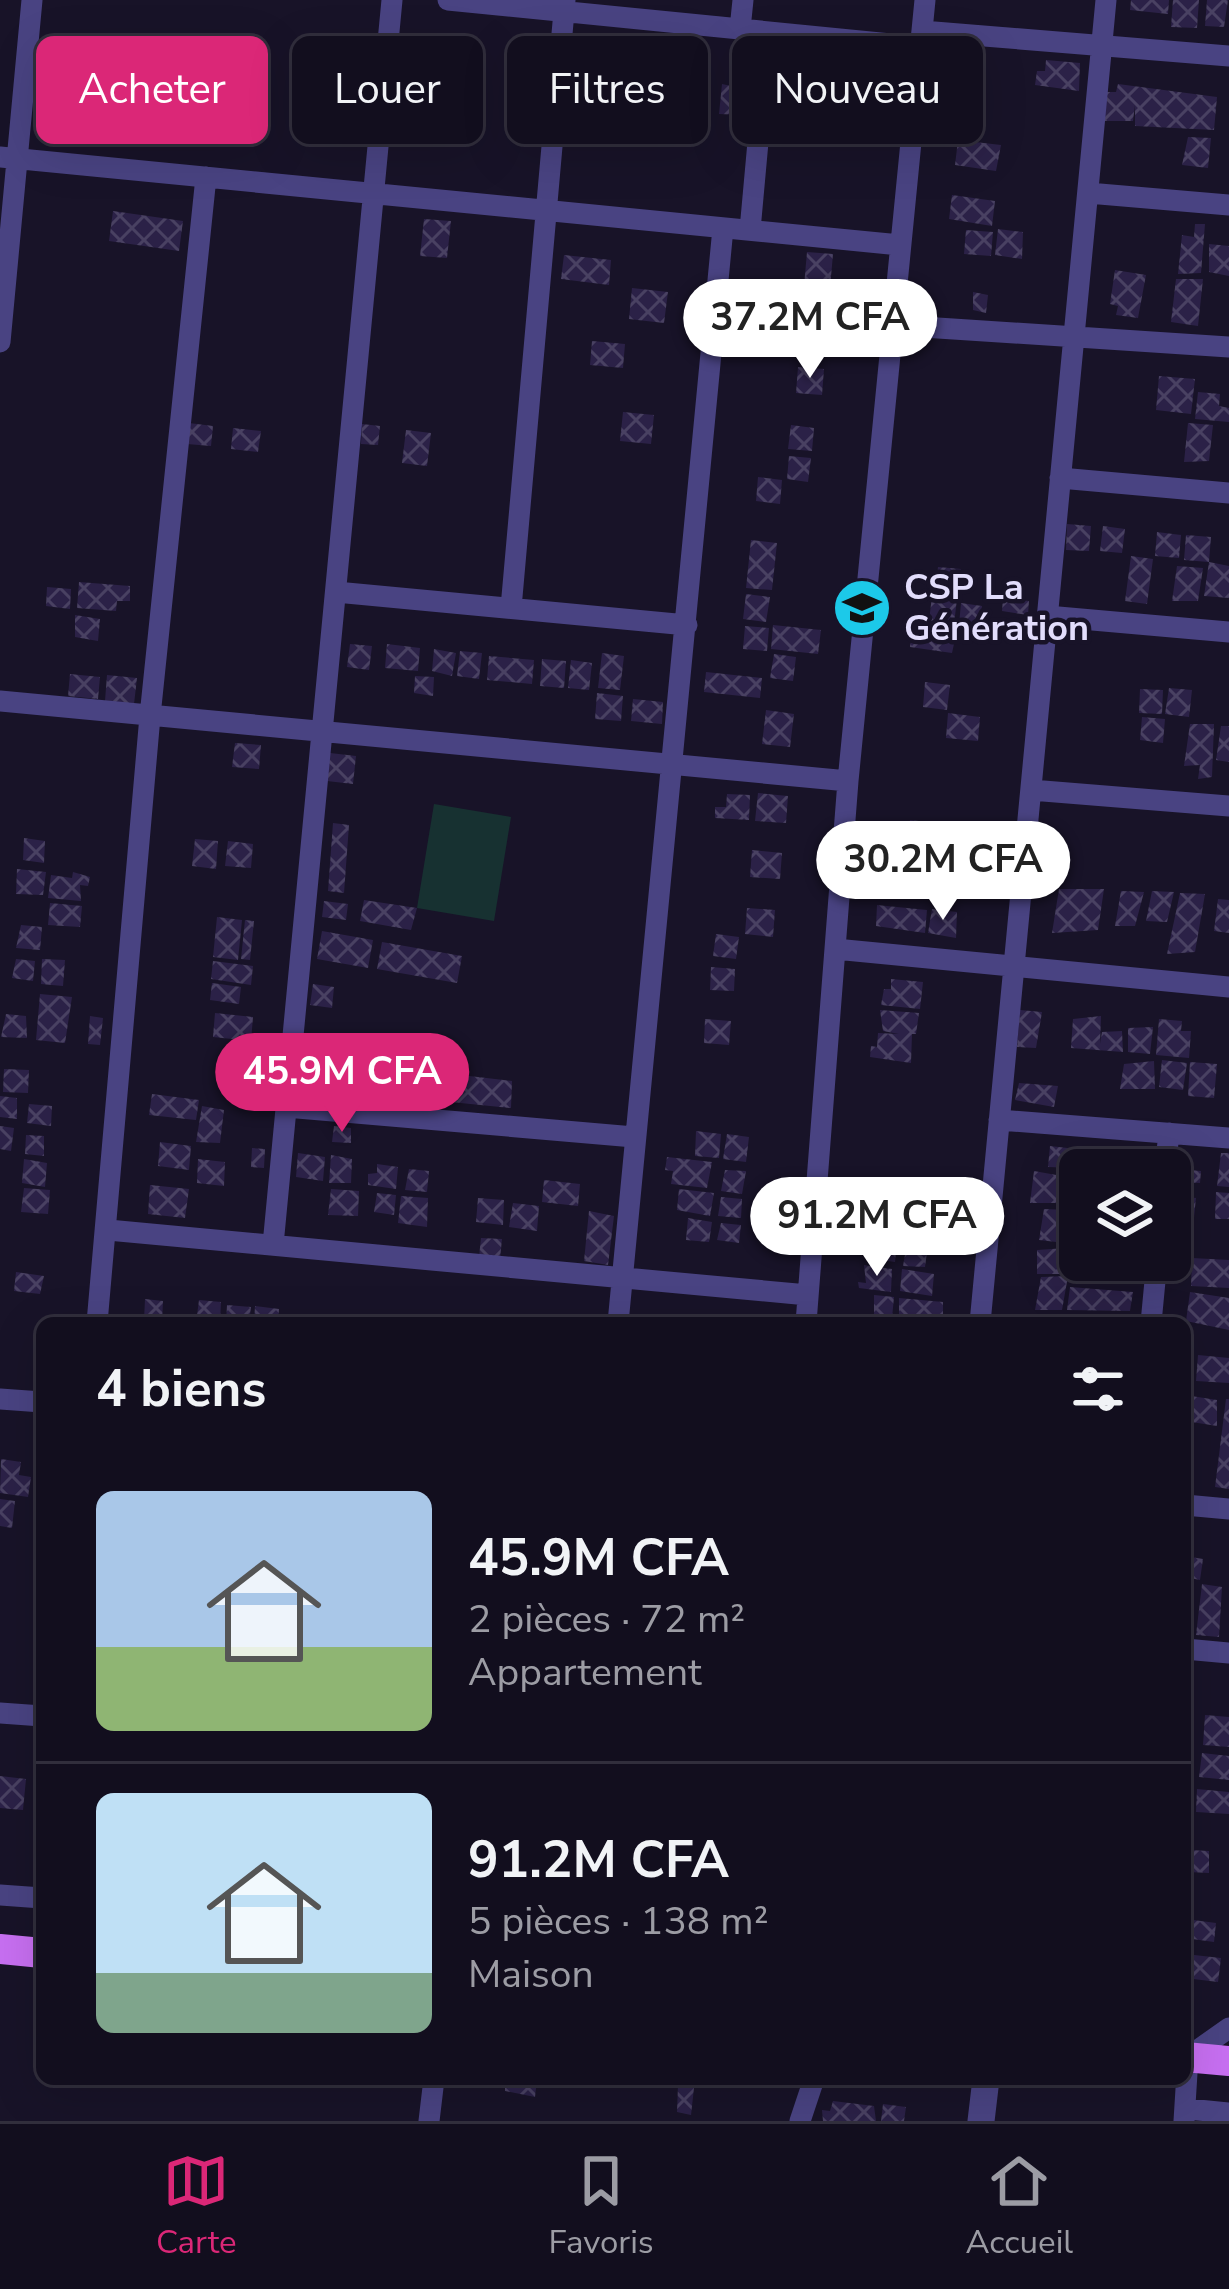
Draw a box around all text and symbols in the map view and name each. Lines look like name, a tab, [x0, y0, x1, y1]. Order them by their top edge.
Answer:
chip: Acheter	[36, 36, 268, 144]
chip: Louer	[292, 36, 483, 144]
chip: Filtres	[507, 36, 708, 144]
chip: Nouveau	[732, 36, 983, 144]
pin: 37.2M CFA	[673, 279, 947, 381]
text: 37.2M CFA	[710, 291, 910, 344]
place label: CSP La Génération	[904, 563, 1089, 653]
school or university icon: CSP La Génération	[831, 577, 893, 639]
pin: 30.2M CFA	[806, 821, 1080, 923]
text: 30.2M CFA	[843, 833, 1043, 886]
pin: 45.9M CFA	[205, 1033, 479, 1135]
text: 45.9M CFA	[242, 1045, 442, 1098]
map controls	[1059, 1149, 1191, 1281]
button: layers	[1059, 1149, 1191, 1281]
pin: 91.2M CFA	[740, 1177, 1014, 1279]
text: 91.2M CFA	[777, 1189, 977, 1242]
text: 4 biens	[96, 1354, 266, 1424]
icon: filters	[1065, 1356, 1131, 1422]
text: 45.9M CFA	[468, 1523, 729, 1593]
icon: home	[192, 1539, 336, 1683]
text: 2 pièces · 72 m²	[468, 1593, 745, 1646]
text: Appartement	[468, 1646, 702, 1699]
text: 91.2M CFA	[468, 1825, 729, 1895]
icon: home	[192, 1841, 336, 1985]
text: 5 pièces · 138 m²	[468, 1895, 769, 1948]
text: Maison	[468, 1948, 594, 2001]
tab: Carte	[156, 2148, 237, 2265]
tab: Favoris	[548, 2148, 654, 2265]
tab: Accueil	[965, 2148, 1073, 2265]

